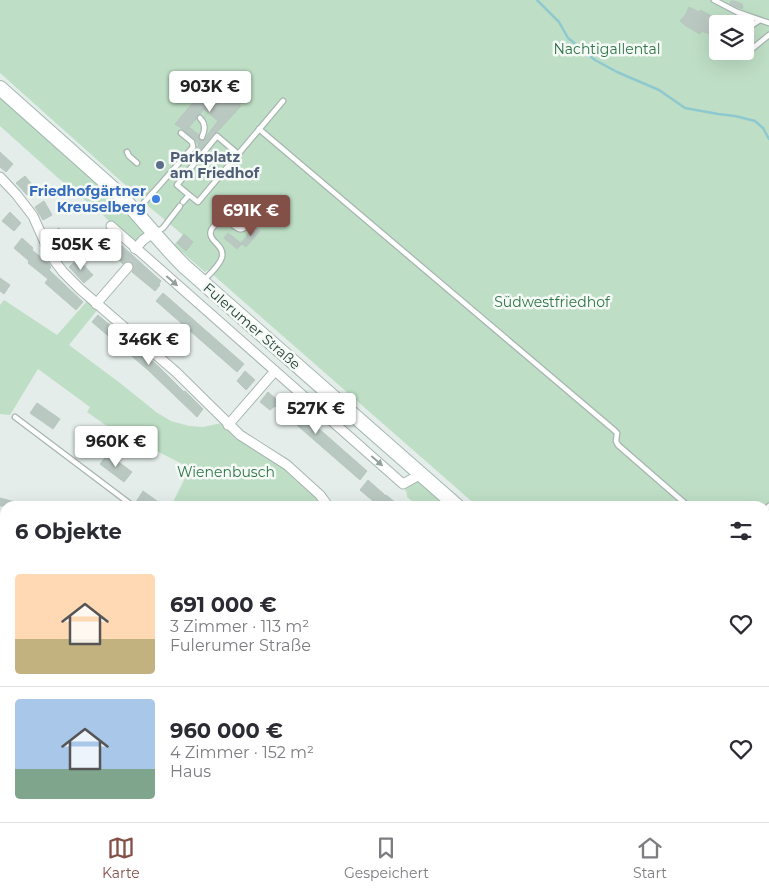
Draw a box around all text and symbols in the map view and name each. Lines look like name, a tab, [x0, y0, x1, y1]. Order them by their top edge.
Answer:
map controls	[709, 15, 754, 60]
button: layers	[709, 15, 754, 60]
park label: Nachtigallental	[553, 40, 661, 58]
pin: 903K €	[169, 70, 251, 113]
text: 903K €	[180, 77, 240, 96]
place label: Parkplatz am Friedhof	[170, 148, 260, 182]
marker: Parkplatz am Friedhof	[154, 159, 166, 171]
place label: Friedhofgärtner Kreuselberg	[29, 182, 146, 216]
marker: Friedhofgärtner Kreuselberg	[150, 193, 162, 205]
pin: 691K €	[210, 194, 292, 237]
text: 691K €	[223, 201, 279, 220]
pin: 505K €	[40, 228, 122, 271]
text: 505K €	[51, 235, 111, 254]
one-way arrow	[166, 275, 178, 286]
street label: Fulerumer Straße	[200, 279, 304, 373]
park label: Südwestfriedhof	[494, 293, 611, 311]
pin: 346K €	[108, 324, 190, 366]
text: 346K €	[119, 330, 179, 349]
pin: 527K €	[275, 392, 357, 435]
text: 527K €	[287, 399, 345, 418]
pin: 960K €	[75, 426, 157, 468]
text: 960K €	[86, 432, 146, 451]
one-way arrow	[371, 455, 383, 467]
park label: Wienenbusch	[177, 463, 275, 481]
icon: filters	[727, 517, 755, 545]
text: 6 Objekte	[15, 519, 122, 544]
text: 691 000 €	[170, 592, 277, 617]
icon: home	[55, 594, 115, 654]
icon: heart	[727, 610, 755, 638]
text: 3 Zimmer · 113 m²	[170, 617, 309, 636]
text: Fulerumer Straße	[170, 636, 311, 655]
text: 960 000 €	[170, 718, 283, 743]
icon: home	[55, 719, 115, 779]
icon: heart	[727, 735, 755, 763]
text: 4 Zimmer · 152 m²	[170, 743, 314, 762]
text: Haus	[170, 762, 211, 781]
tab: Karte	[102, 834, 140, 882]
tab: Gespeichert	[344, 834, 429, 882]
tab: Start	[633, 834, 667, 882]

